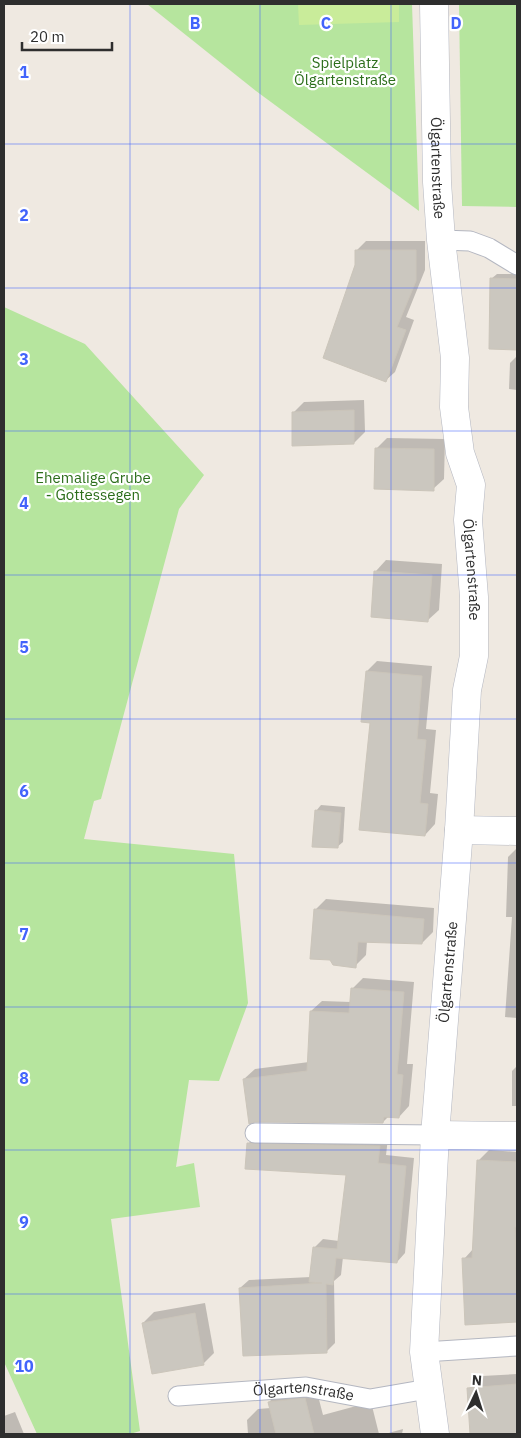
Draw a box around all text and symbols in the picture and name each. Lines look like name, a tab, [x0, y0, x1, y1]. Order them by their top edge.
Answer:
text: B	[190, 13, 201, 33]
text: C	[321, 13, 331, 33]
text: D	[450, 13, 462, 33]
scale bar	[22, 20, 112, 52]
text: 20 m	[30, 27, 65, 46]
park label: Spielplatz Ölgartenstraße	[294, 53, 396, 89]
text: 1	[19, 62, 29, 82]
street label: Ölgartenstraße	[427, 117, 450, 220]
text: 2	[19, 205, 29, 225]
text: 3	[19, 349, 29, 369]
park label: Ehemalige Grube - Gottessegen	[35, 468, 151, 504]
text: 4	[19, 493, 29, 513]
street label: Ölgartenstraße	[459, 518, 484, 620]
text: 5	[19, 637, 29, 657]
text: 6	[19, 781, 29, 801]
street label: Ölgartenstraße	[434, 920, 461, 1024]
text: 7	[19, 924, 29, 944]
text: 8	[19, 1068, 29, 1088]
text: 9	[19, 1212, 29, 1232]
text: 10	[14, 1356, 34, 1376]
north arrow	[451, 1368, 501, 1418]
text: N	[471, 1371, 483, 1389]
street label: Ölgartenstraße	[252, 1376, 356, 1405]

